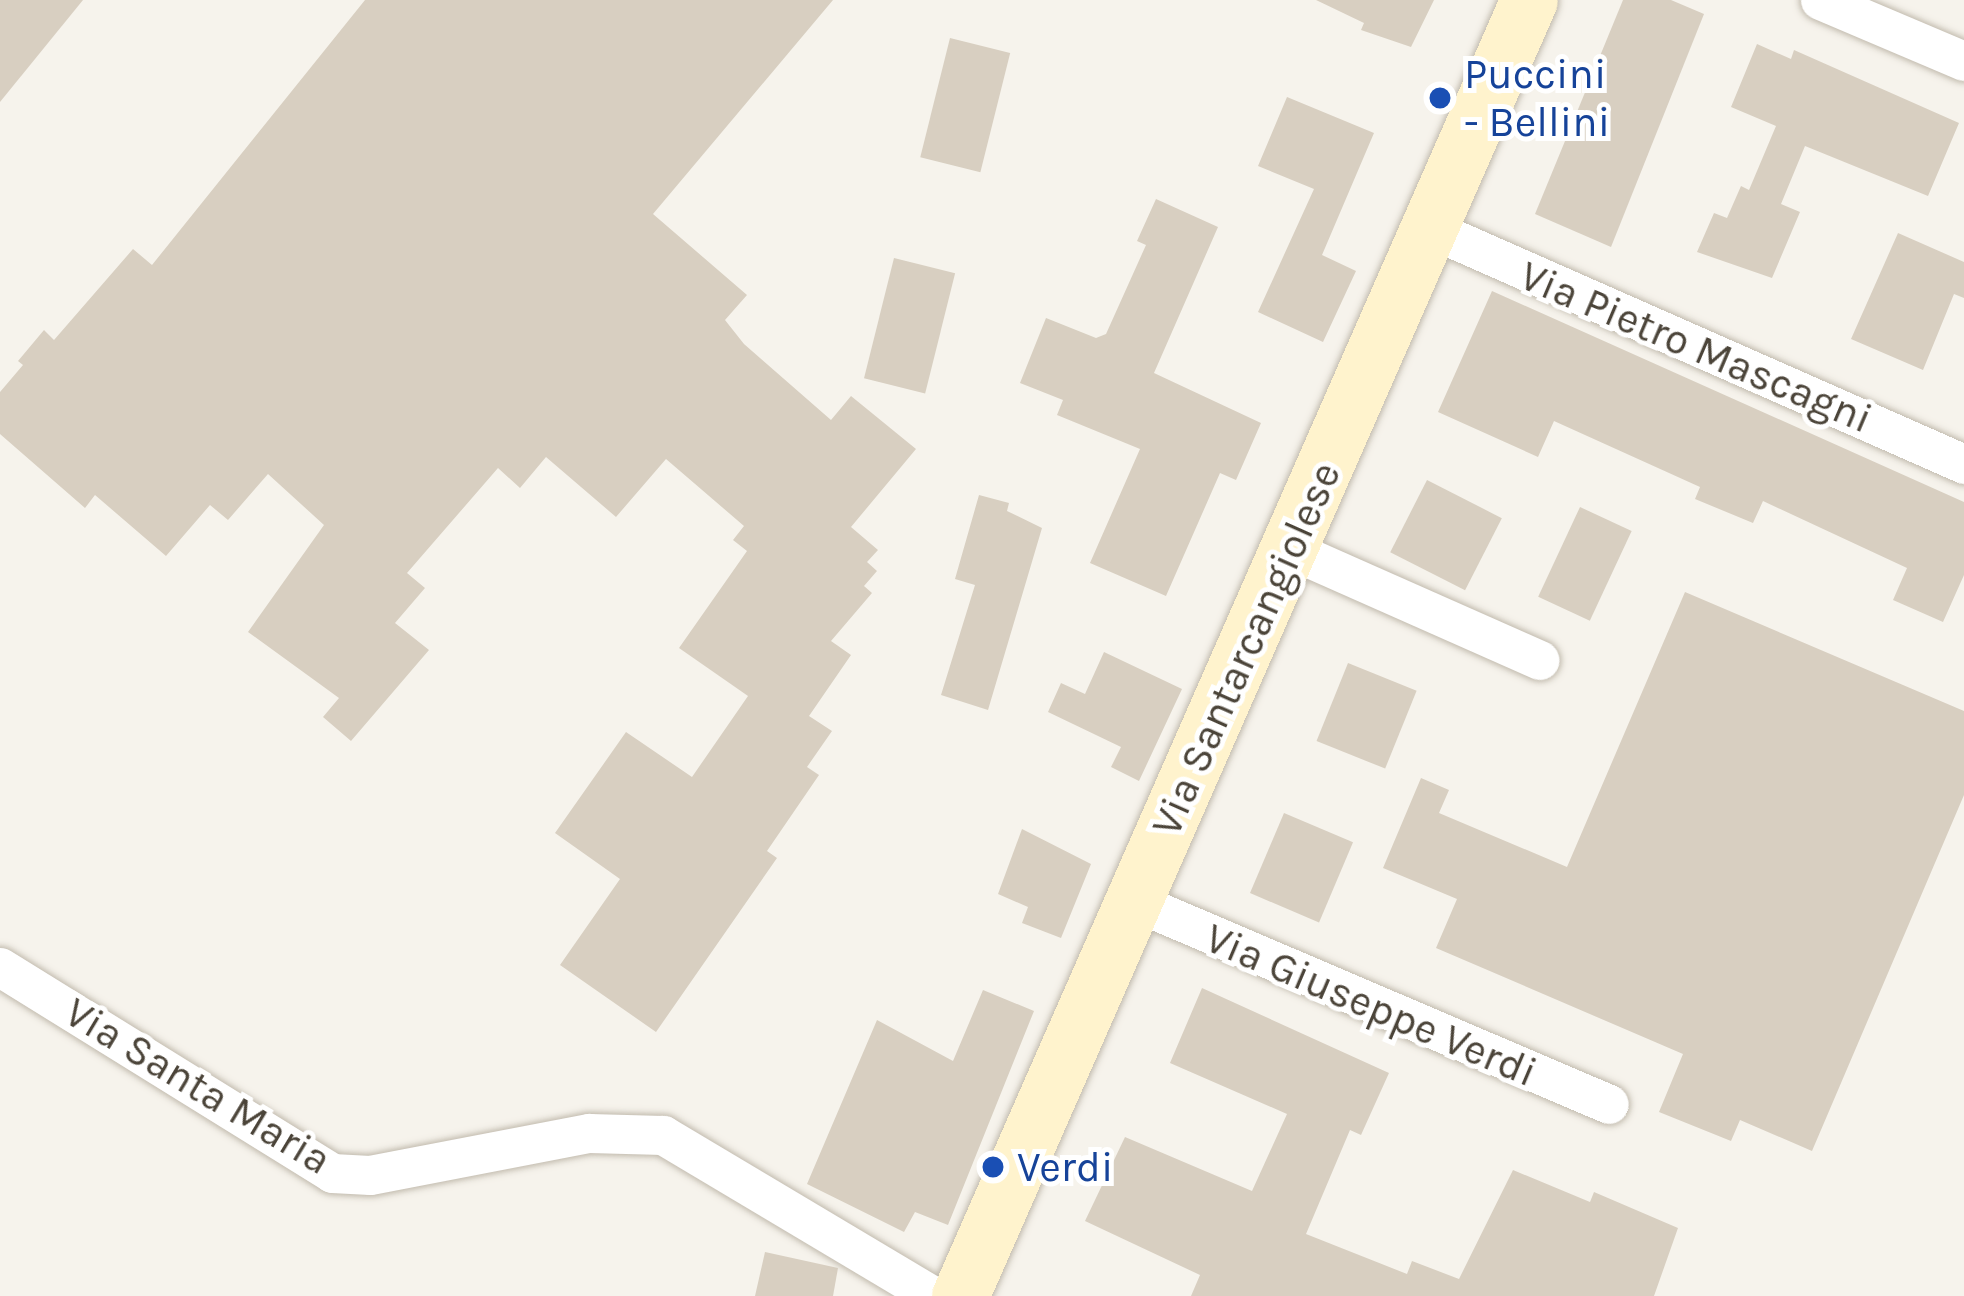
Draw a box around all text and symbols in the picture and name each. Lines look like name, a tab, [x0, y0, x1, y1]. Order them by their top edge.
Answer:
place label: Puccini - Bellini	[1464, 49, 1610, 148]
marker: Puccini - Bellini	[1427, 85, 1453, 111]
street label: Via Pietro Mascagni	[1512, 250, 1880, 444]
street label: Via Santarcangiolese	[1141, 454, 1351, 844]
street label: Via Giuseppe Verdi	[1198, 912, 1544, 1098]
street label: Via Santa Maria	[56, 987, 340, 1185]
place label: Verdi	[1017, 1142, 1113, 1192]
marker: Verdi	[980, 1154, 1006, 1180]

